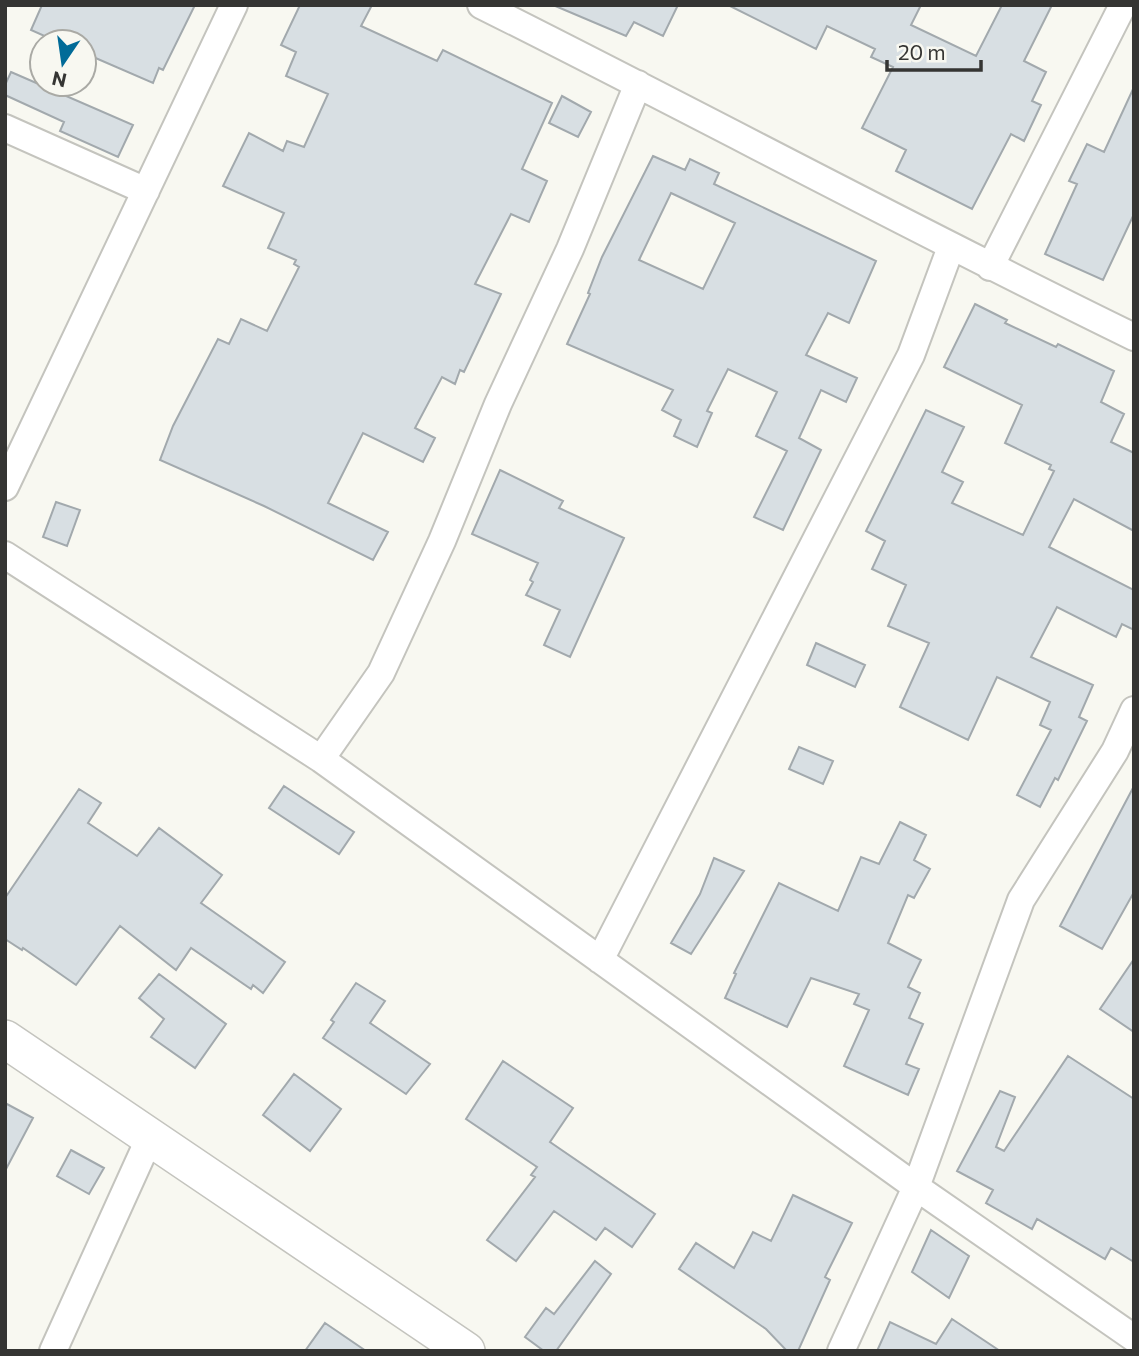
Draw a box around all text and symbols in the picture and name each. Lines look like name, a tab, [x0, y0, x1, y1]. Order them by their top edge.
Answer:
north arrow	[28, 28, 98, 98]
scale bar	[887, 28, 982, 72]
text: 20 m	[898, 39, 946, 64]
text: N	[50, 67, 69, 93]

